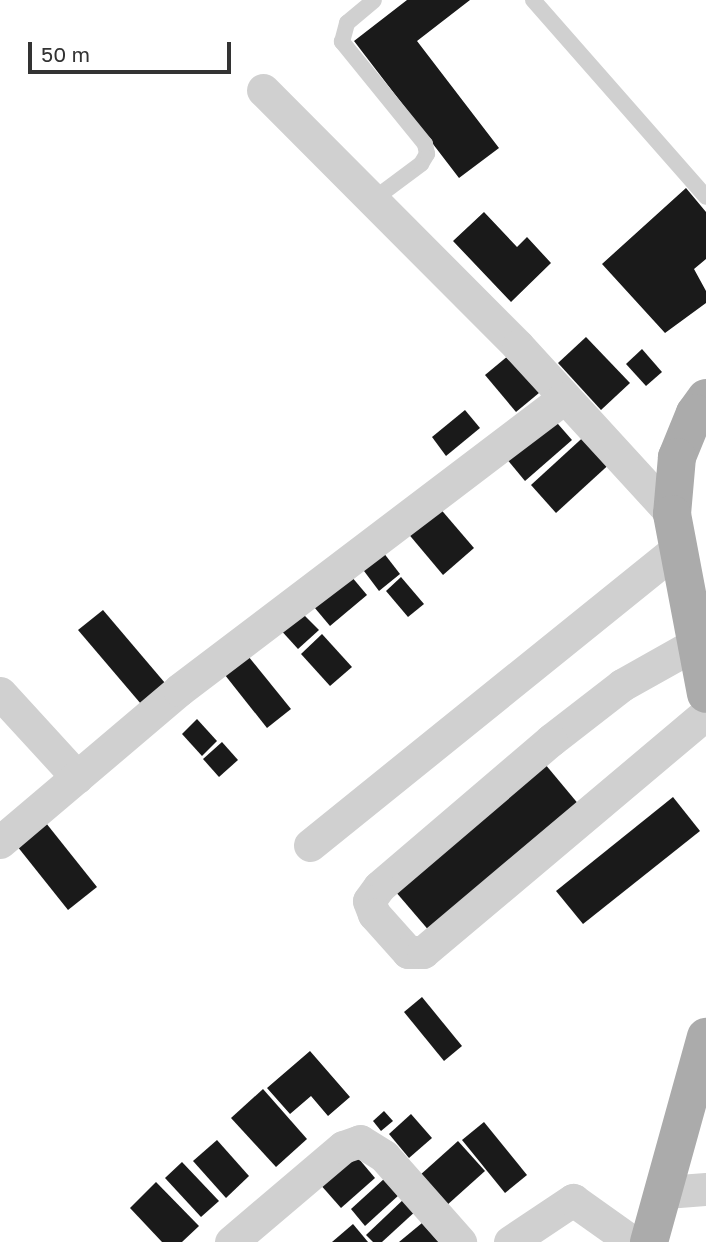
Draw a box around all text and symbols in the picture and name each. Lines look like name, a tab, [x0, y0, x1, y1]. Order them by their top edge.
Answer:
scale bar	[32, 28, 234, 72]
text: 50 m	[41, 41, 90, 67]

